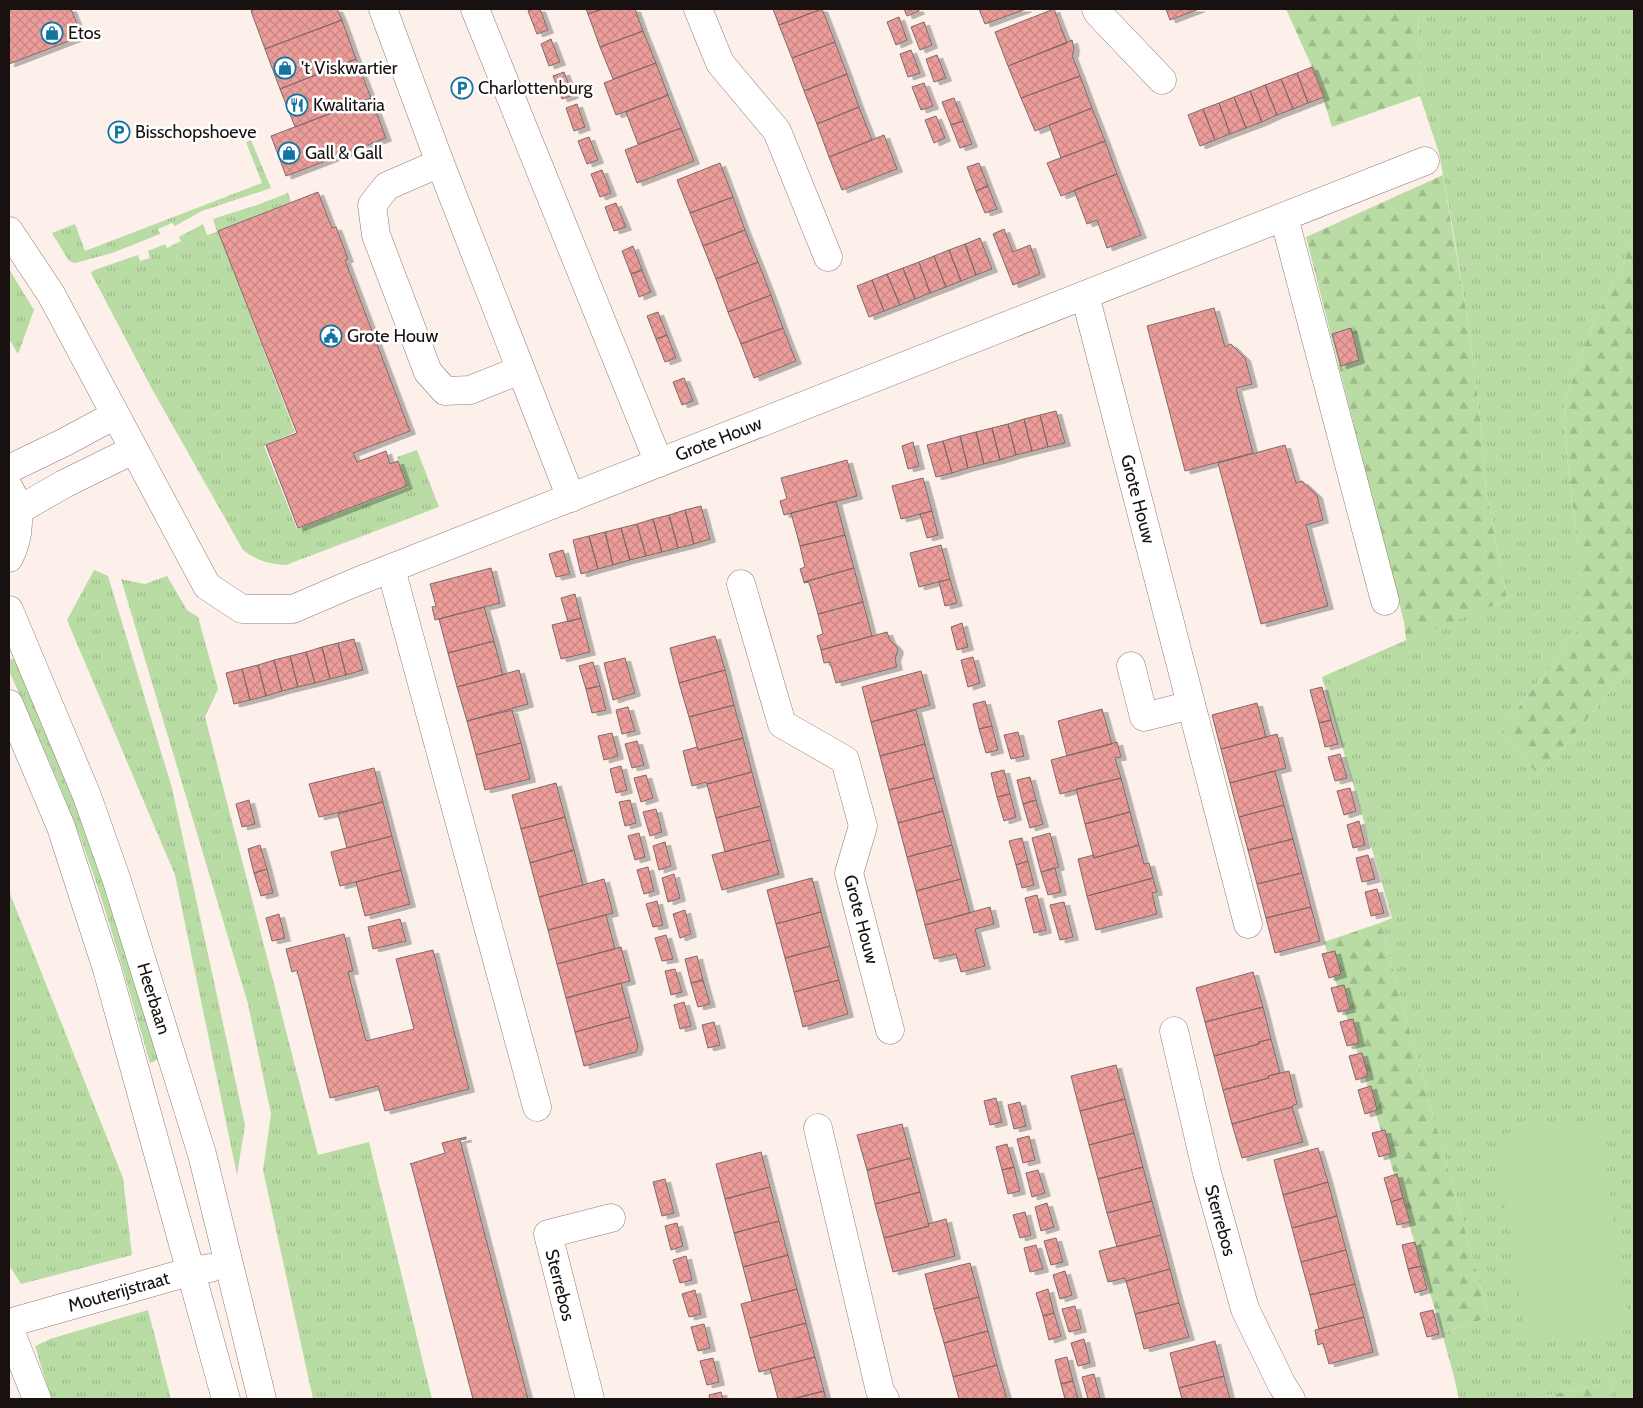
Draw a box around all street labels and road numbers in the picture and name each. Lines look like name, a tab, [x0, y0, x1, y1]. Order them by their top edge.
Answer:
street label: Grote Houw	[672, 412, 765, 466]
street label: Grote Houw	[1116, 452, 1160, 546]
street label: Grote Houw	[839, 873, 883, 967]
street label: Heerbaan	[132, 960, 175, 1037]
street label: Sterrebos	[1200, 1182, 1241, 1259]
street label: Sterrebos	[540, 1247, 580, 1323]
street label: Mouterijstraat	[65, 1267, 172, 1317]

